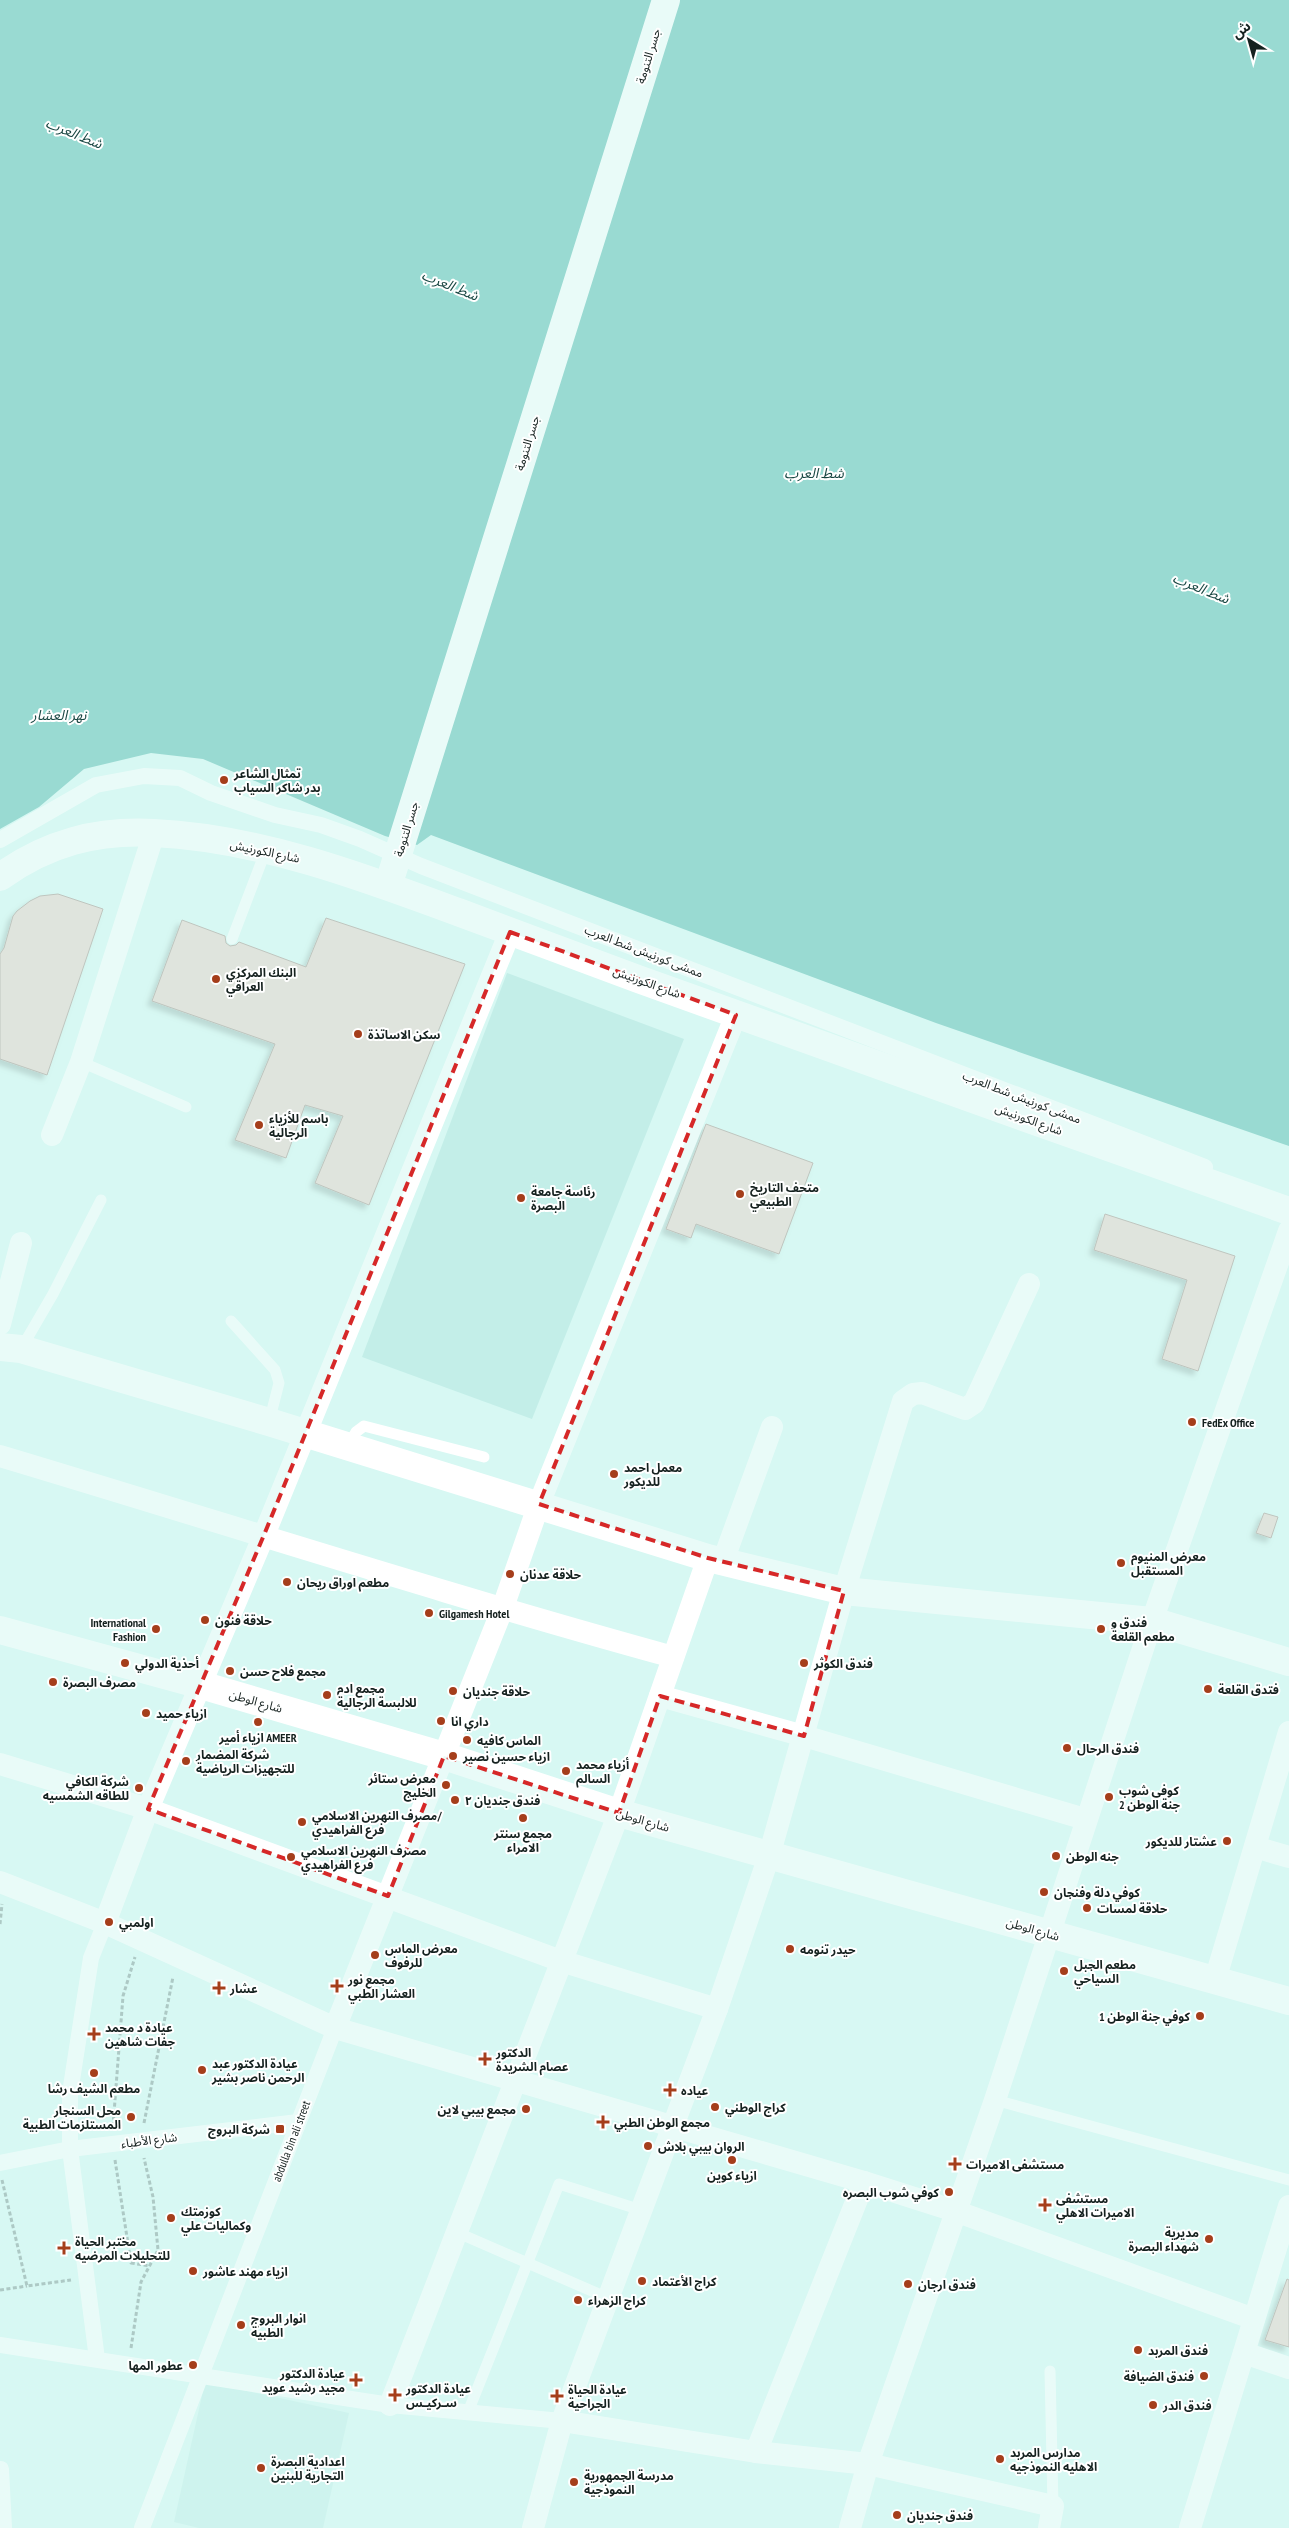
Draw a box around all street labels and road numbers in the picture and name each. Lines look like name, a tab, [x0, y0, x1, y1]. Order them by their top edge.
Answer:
street label: جسر التنومة	[633, 27, 663, 85]
street label: جسر التنومة	[512, 414, 542, 472]
street label: جسر التنومة	[391, 800, 421, 858]
street label: شارع الكورنيش	[228, 836, 301, 868]
street label: ممشى كورنيش شط العرب	[583, 921, 705, 981]
street label: شارع الكورنيش	[611, 963, 683, 1003]
street label: ممشى كورنيش شط العرب	[961, 1067, 1083, 1127]
street label: شارع الكورنيش	[993, 1100, 1065, 1140]
street label: شارع الوطن	[227, 1686, 284, 1718]
street label: شارع الوطن	[614, 1805, 671, 1837]
street label: شارع الوطن	[1004, 1914, 1061, 1946]
street label: abdulla bin ali street	[269, 2098, 314, 2184]
street label: شارع الأطباء	[120, 2129, 178, 2153]

